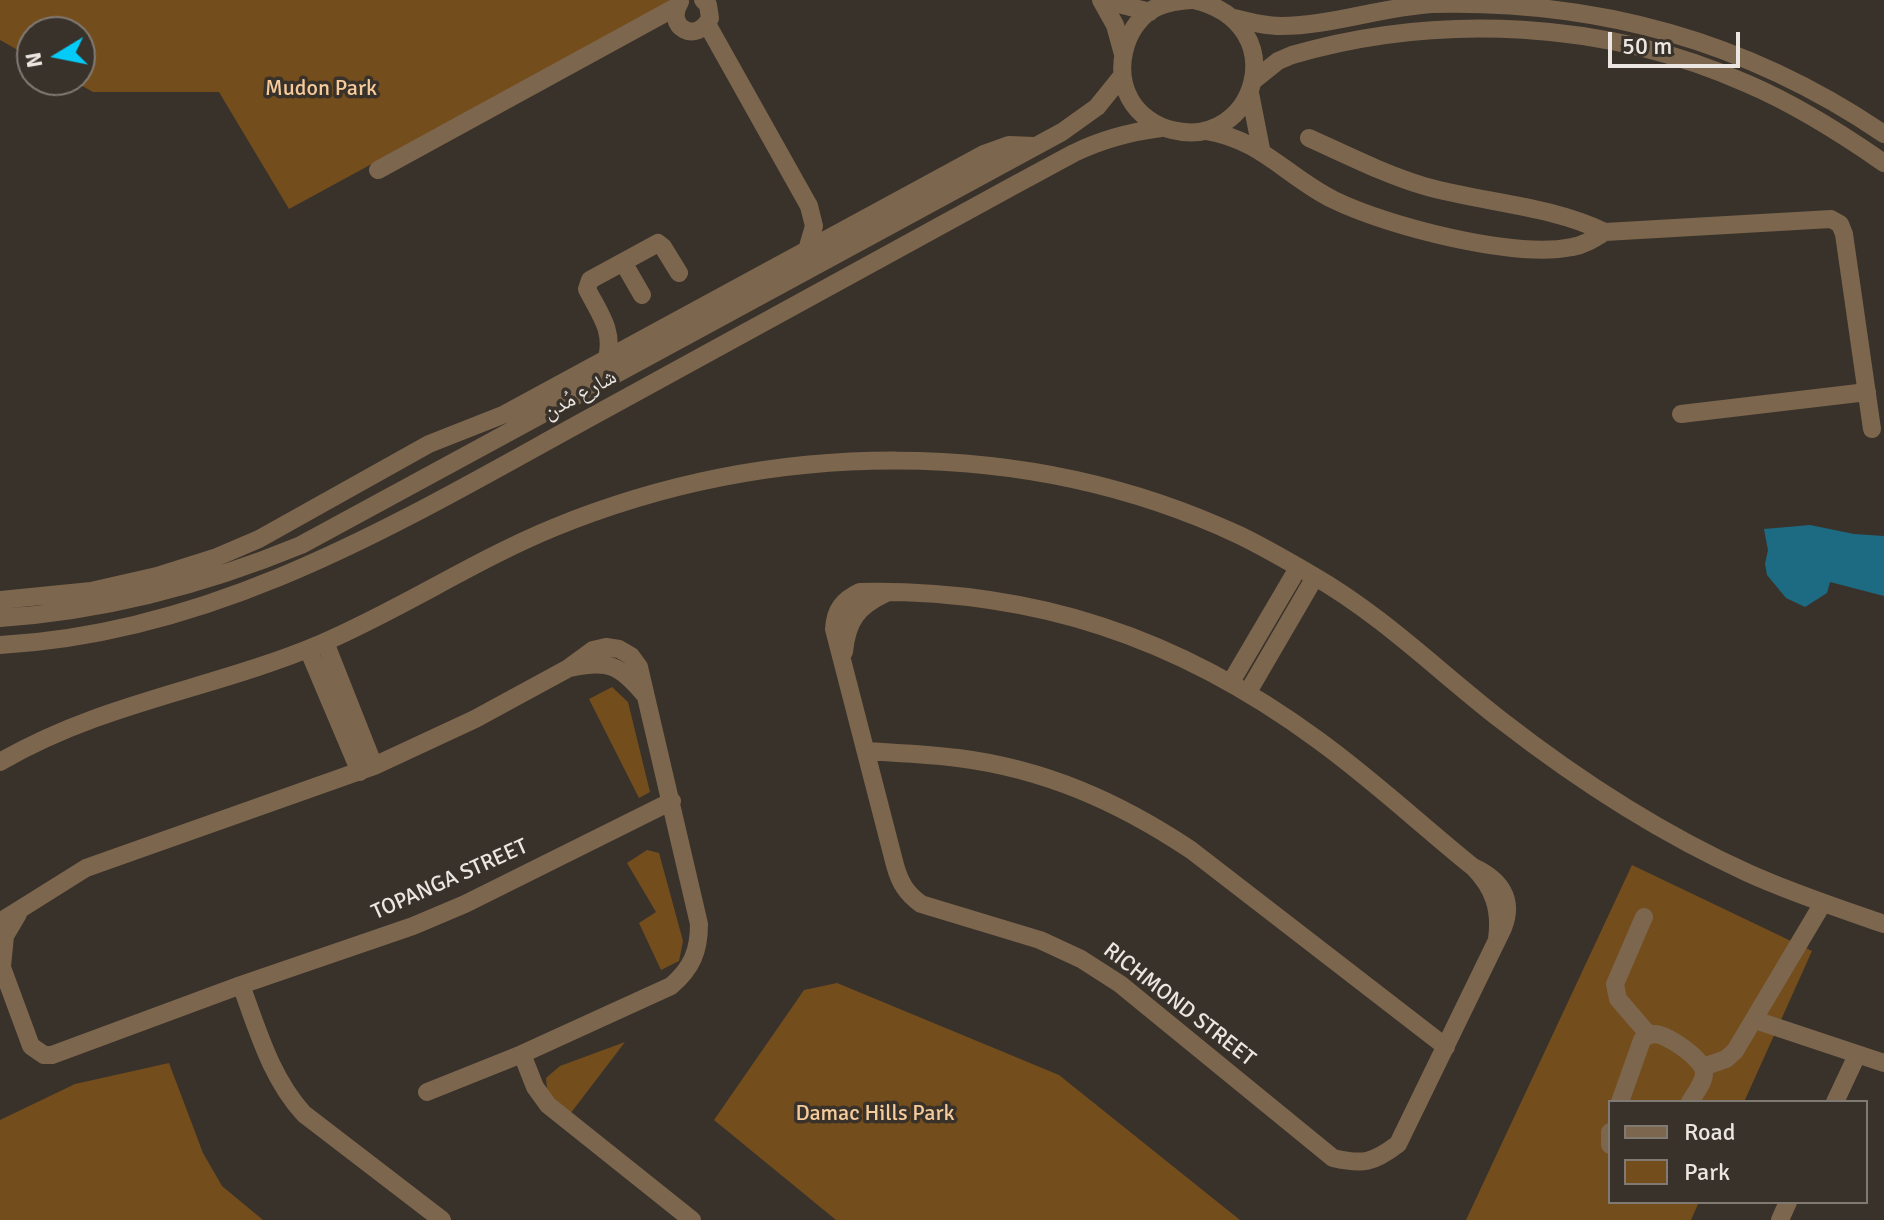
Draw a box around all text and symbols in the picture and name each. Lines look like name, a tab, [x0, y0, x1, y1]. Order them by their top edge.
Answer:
north arrow	[16, 16, 96, 96]
scale bar	[1612, 16, 1744, 66]
text: 50 m	[1622, 31, 1672, 61]
text: N	[19, 50, 48, 70]
park label: Mudon Park	[265, 76, 377, 102]
street label: شارع مُدن	[539, 364, 621, 426]
street label: TOPANGA STREET	[368, 834, 532, 926]
street label: RICHMOND STREET	[1098, 938, 1260, 1072]
legend	[1608, 1100, 1868, 1204]
park label: Damac Hills Park	[795, 1101, 955, 1127]
text: Road	[1684, 1117, 1735, 1147]
text: Park	[1684, 1157, 1730, 1187]

